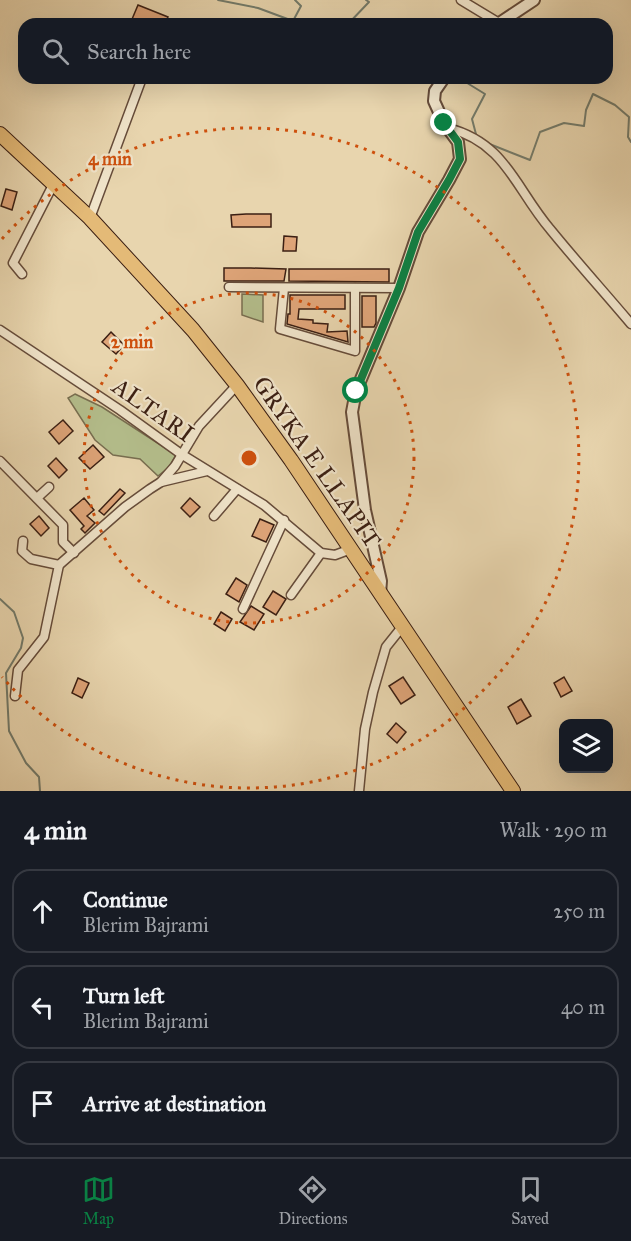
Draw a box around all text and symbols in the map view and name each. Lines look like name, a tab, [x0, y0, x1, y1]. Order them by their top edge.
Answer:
search box	[18, 18, 613, 84]
icon: search	[39, 35, 72, 68]
text: Search here	[87, 38, 191, 65]
route end	[430, 109, 456, 135]
text: 4 min	[88, 148, 132, 171]
text: 2 min	[111, 331, 154, 353]
street label: GRYKA E LLAPIT	[247, 370, 387, 554]
street label: ALTARI	[106, 371, 200, 449]
route start	[342, 377, 368, 403]
centre of rings	[239, 448, 259, 468]
map controls	[559, 719, 613, 773]
button: layers	[559, 719, 613, 773]
text: 4 min	[24, 814, 87, 846]
text: Walk · 290 m	[499, 818, 607, 842]
text: Continue	[83, 886, 168, 913]
icon: ahead	[26, 895, 59, 928]
text: 250 m	[553, 899, 605, 923]
text: Blerim Bajrami	[83, 913, 209, 937]
text: Turn left	[83, 982, 165, 1009]
icon: left	[26, 991, 59, 1024]
text: 40 m	[561, 995, 605, 1019]
text: Blerim Bajrami	[83, 1009, 209, 1033]
icon: arrive	[26, 1087, 59, 1120]
text: Arrive at destination	[83, 1090, 266, 1117]
tab: Map	[82, 1173, 115, 1228]
tab: Directions	[279, 1173, 347, 1228]
tab: Saved	[511, 1173, 549, 1228]

